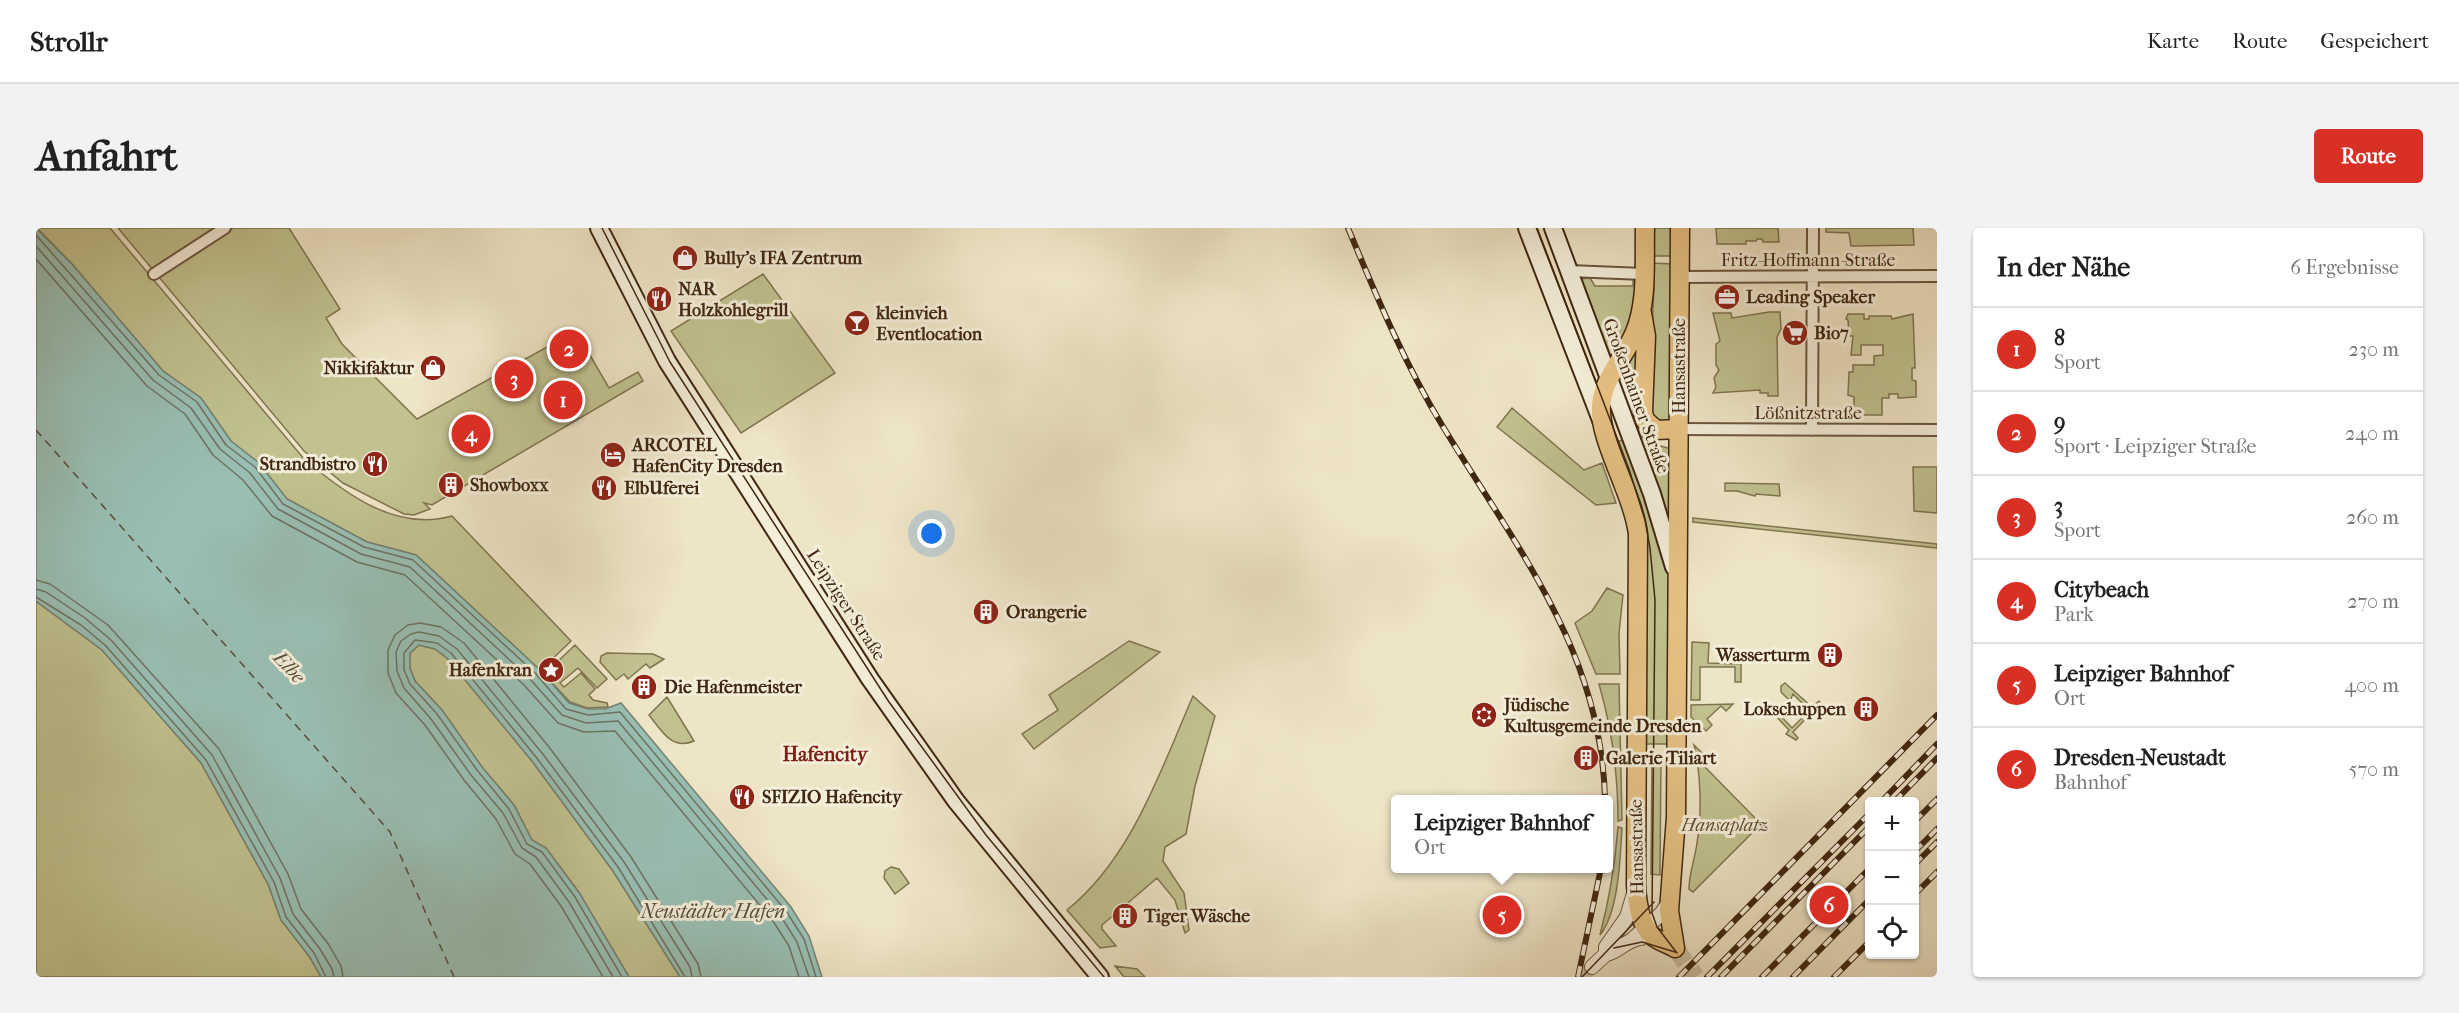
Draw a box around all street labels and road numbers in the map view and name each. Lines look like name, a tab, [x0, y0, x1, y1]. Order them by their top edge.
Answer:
street label: Fritz-Hoffmann-Straße	[1721, 250, 1895, 271]
street label: Großenhainer Straße	[1598, 316, 1674, 476]
street label: Hansastraße	[1669, 318, 1690, 414]
street label: Lößnitzstraße	[1754, 403, 1862, 424]
street label: Leipziger Straße	[802, 545, 890, 665]
street label: Hansastraße	[1626, 799, 1648, 895]

